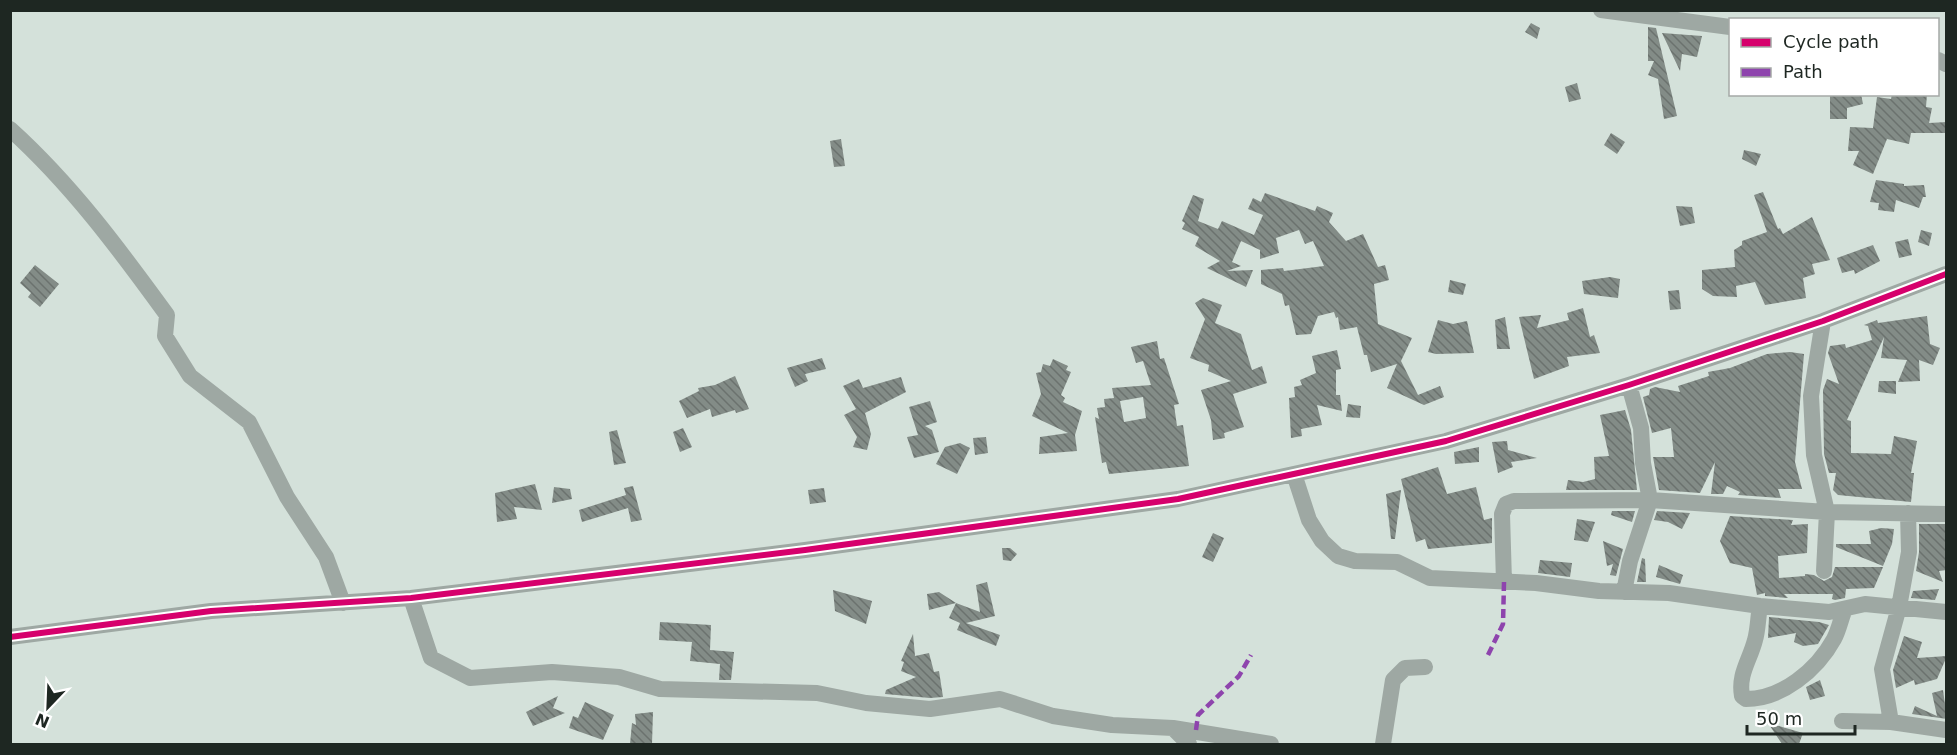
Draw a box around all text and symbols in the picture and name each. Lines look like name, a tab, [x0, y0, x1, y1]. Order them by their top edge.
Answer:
legend	[1729, 18, 1939, 96]
text: Cycle path	[1783, 31, 1879, 52]
text: Path	[1783, 61, 1823, 82]
north arrow	[18, 677, 78, 737]
scale bar	[1747, 698, 1855, 736]
text: 50 m	[1756, 708, 1802, 729]
text: N	[32, 709, 52, 732]

